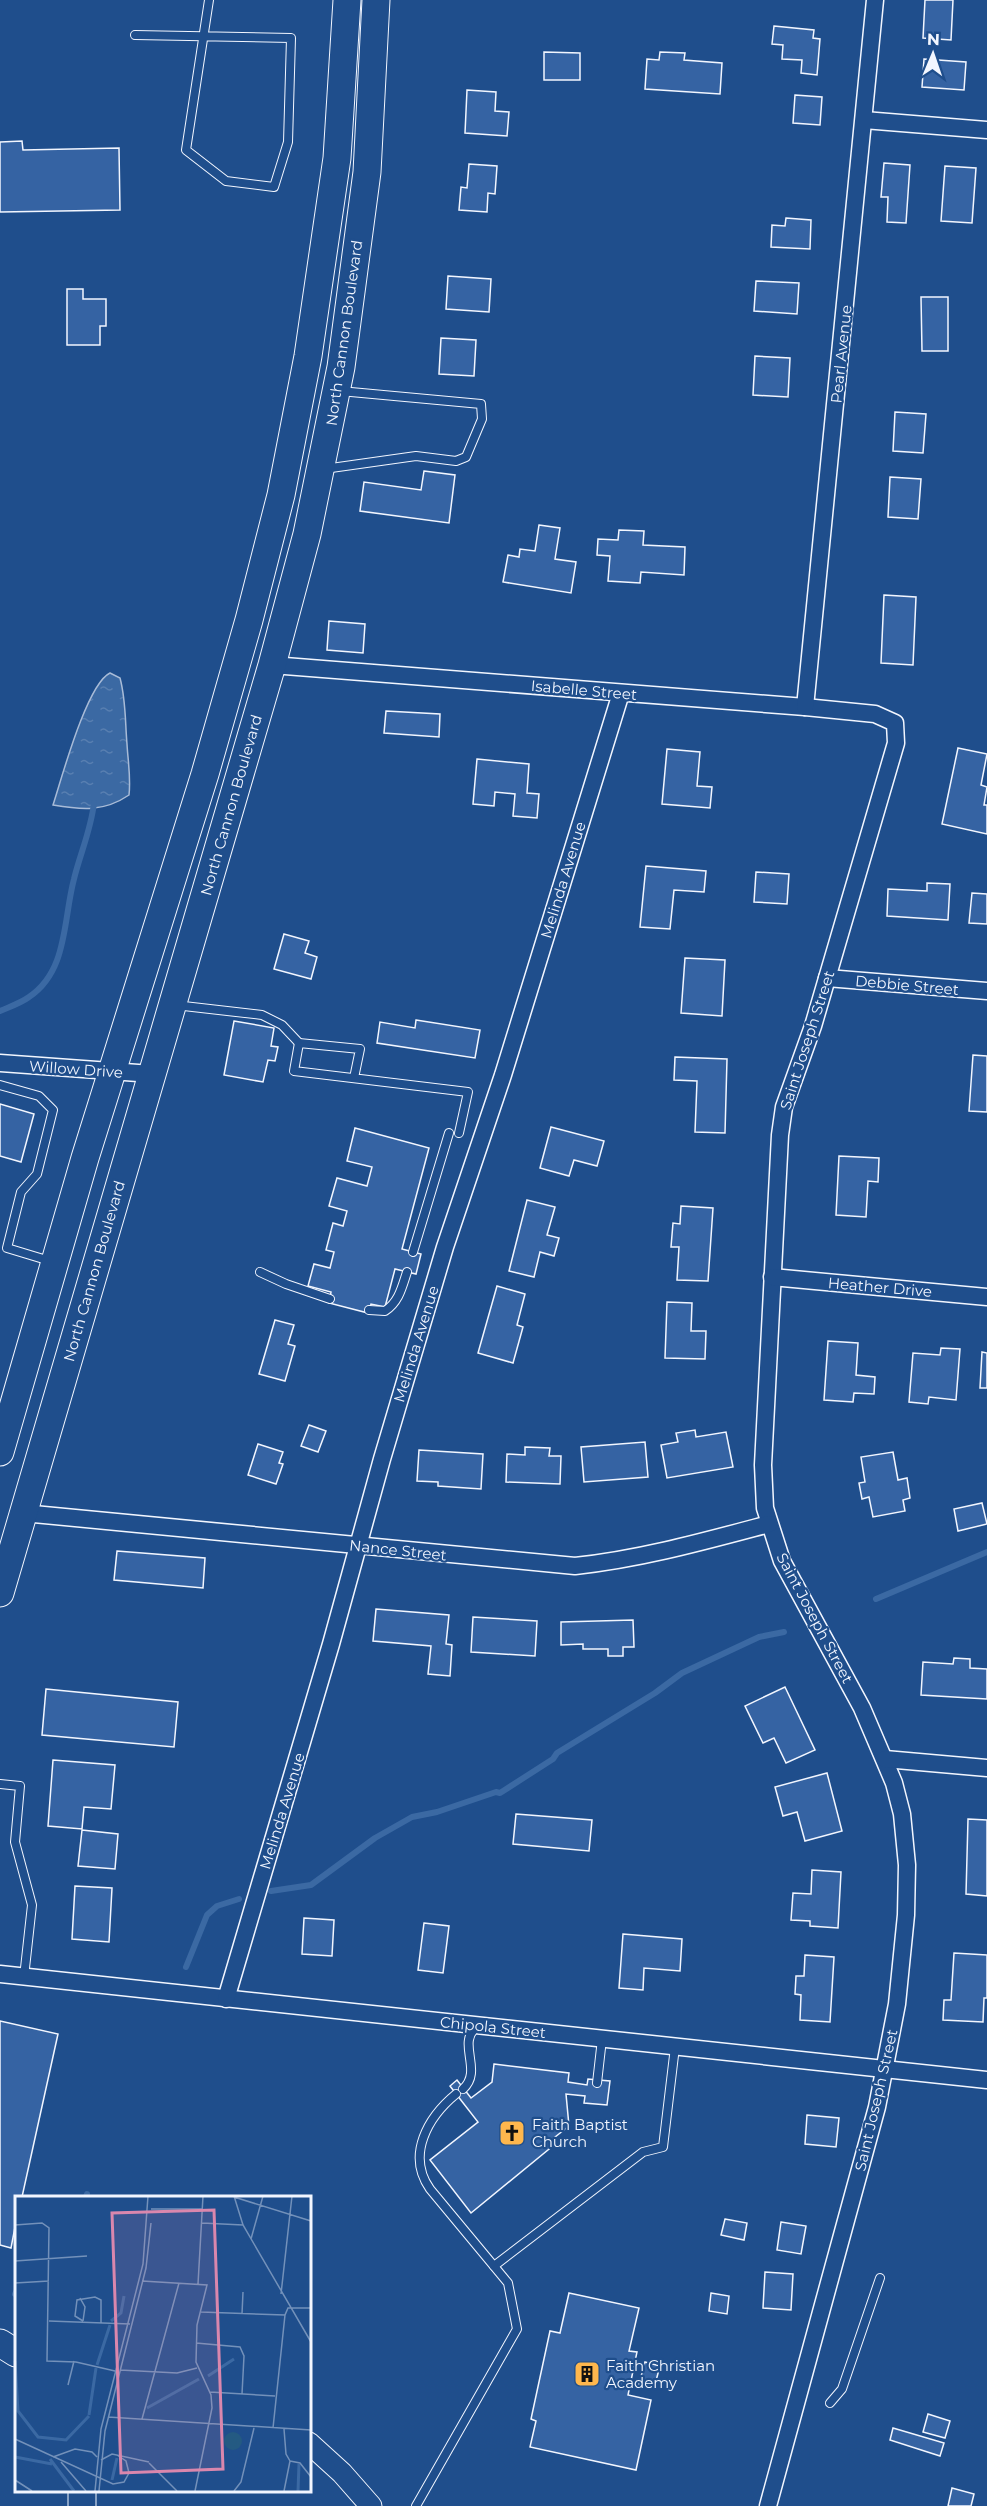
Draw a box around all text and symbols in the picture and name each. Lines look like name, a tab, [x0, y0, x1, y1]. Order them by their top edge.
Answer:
north arrow	[903, 24, 963, 84]
text: N	[927, 30, 940, 49]
street label: North Cannon Boulevard	[322, 239, 366, 427]
street label: Pearl Avenue	[826, 304, 856, 404]
street label: Isabelle Street	[530, 676, 638, 704]
street label: North Cannon Boulevard	[196, 712, 266, 898]
street label: Melinda Avenue	[536, 819, 590, 941]
street label: Saint Joseph Street	[776, 968, 838, 1112]
street label: Debbie Street	[854, 971, 960, 999]
street label: Willow Drive	[28, 1056, 124, 1082]
street label: North Cannon Boulevard	[59, 1178, 129, 1364]
street label: Heather Drive	[827, 1273, 933, 1301]
street label: Melinda Avenue	[389, 1283, 443, 1405]
street label: Nance Street	[348, 1535, 448, 1565]
street label: Saint Joseph Street	[773, 1549, 857, 1687]
street label: Melinda Avenue	[255, 1750, 309, 1872]
street label: Chipola Street	[439, 2012, 547, 2042]
street label: Saint Joseph Street	[850, 2027, 902, 2173]
place label: Faith Baptist Church	[532, 2115, 628, 2151]
church icon: Faith Baptist Church	[497, 2118, 527, 2148]
inset map	[15, 2196, 310, 2491]
place label: Faith Christian Academy	[606, 2356, 715, 2392]
building icon: Faith Christian Academy	[572, 2359, 602, 2389]

